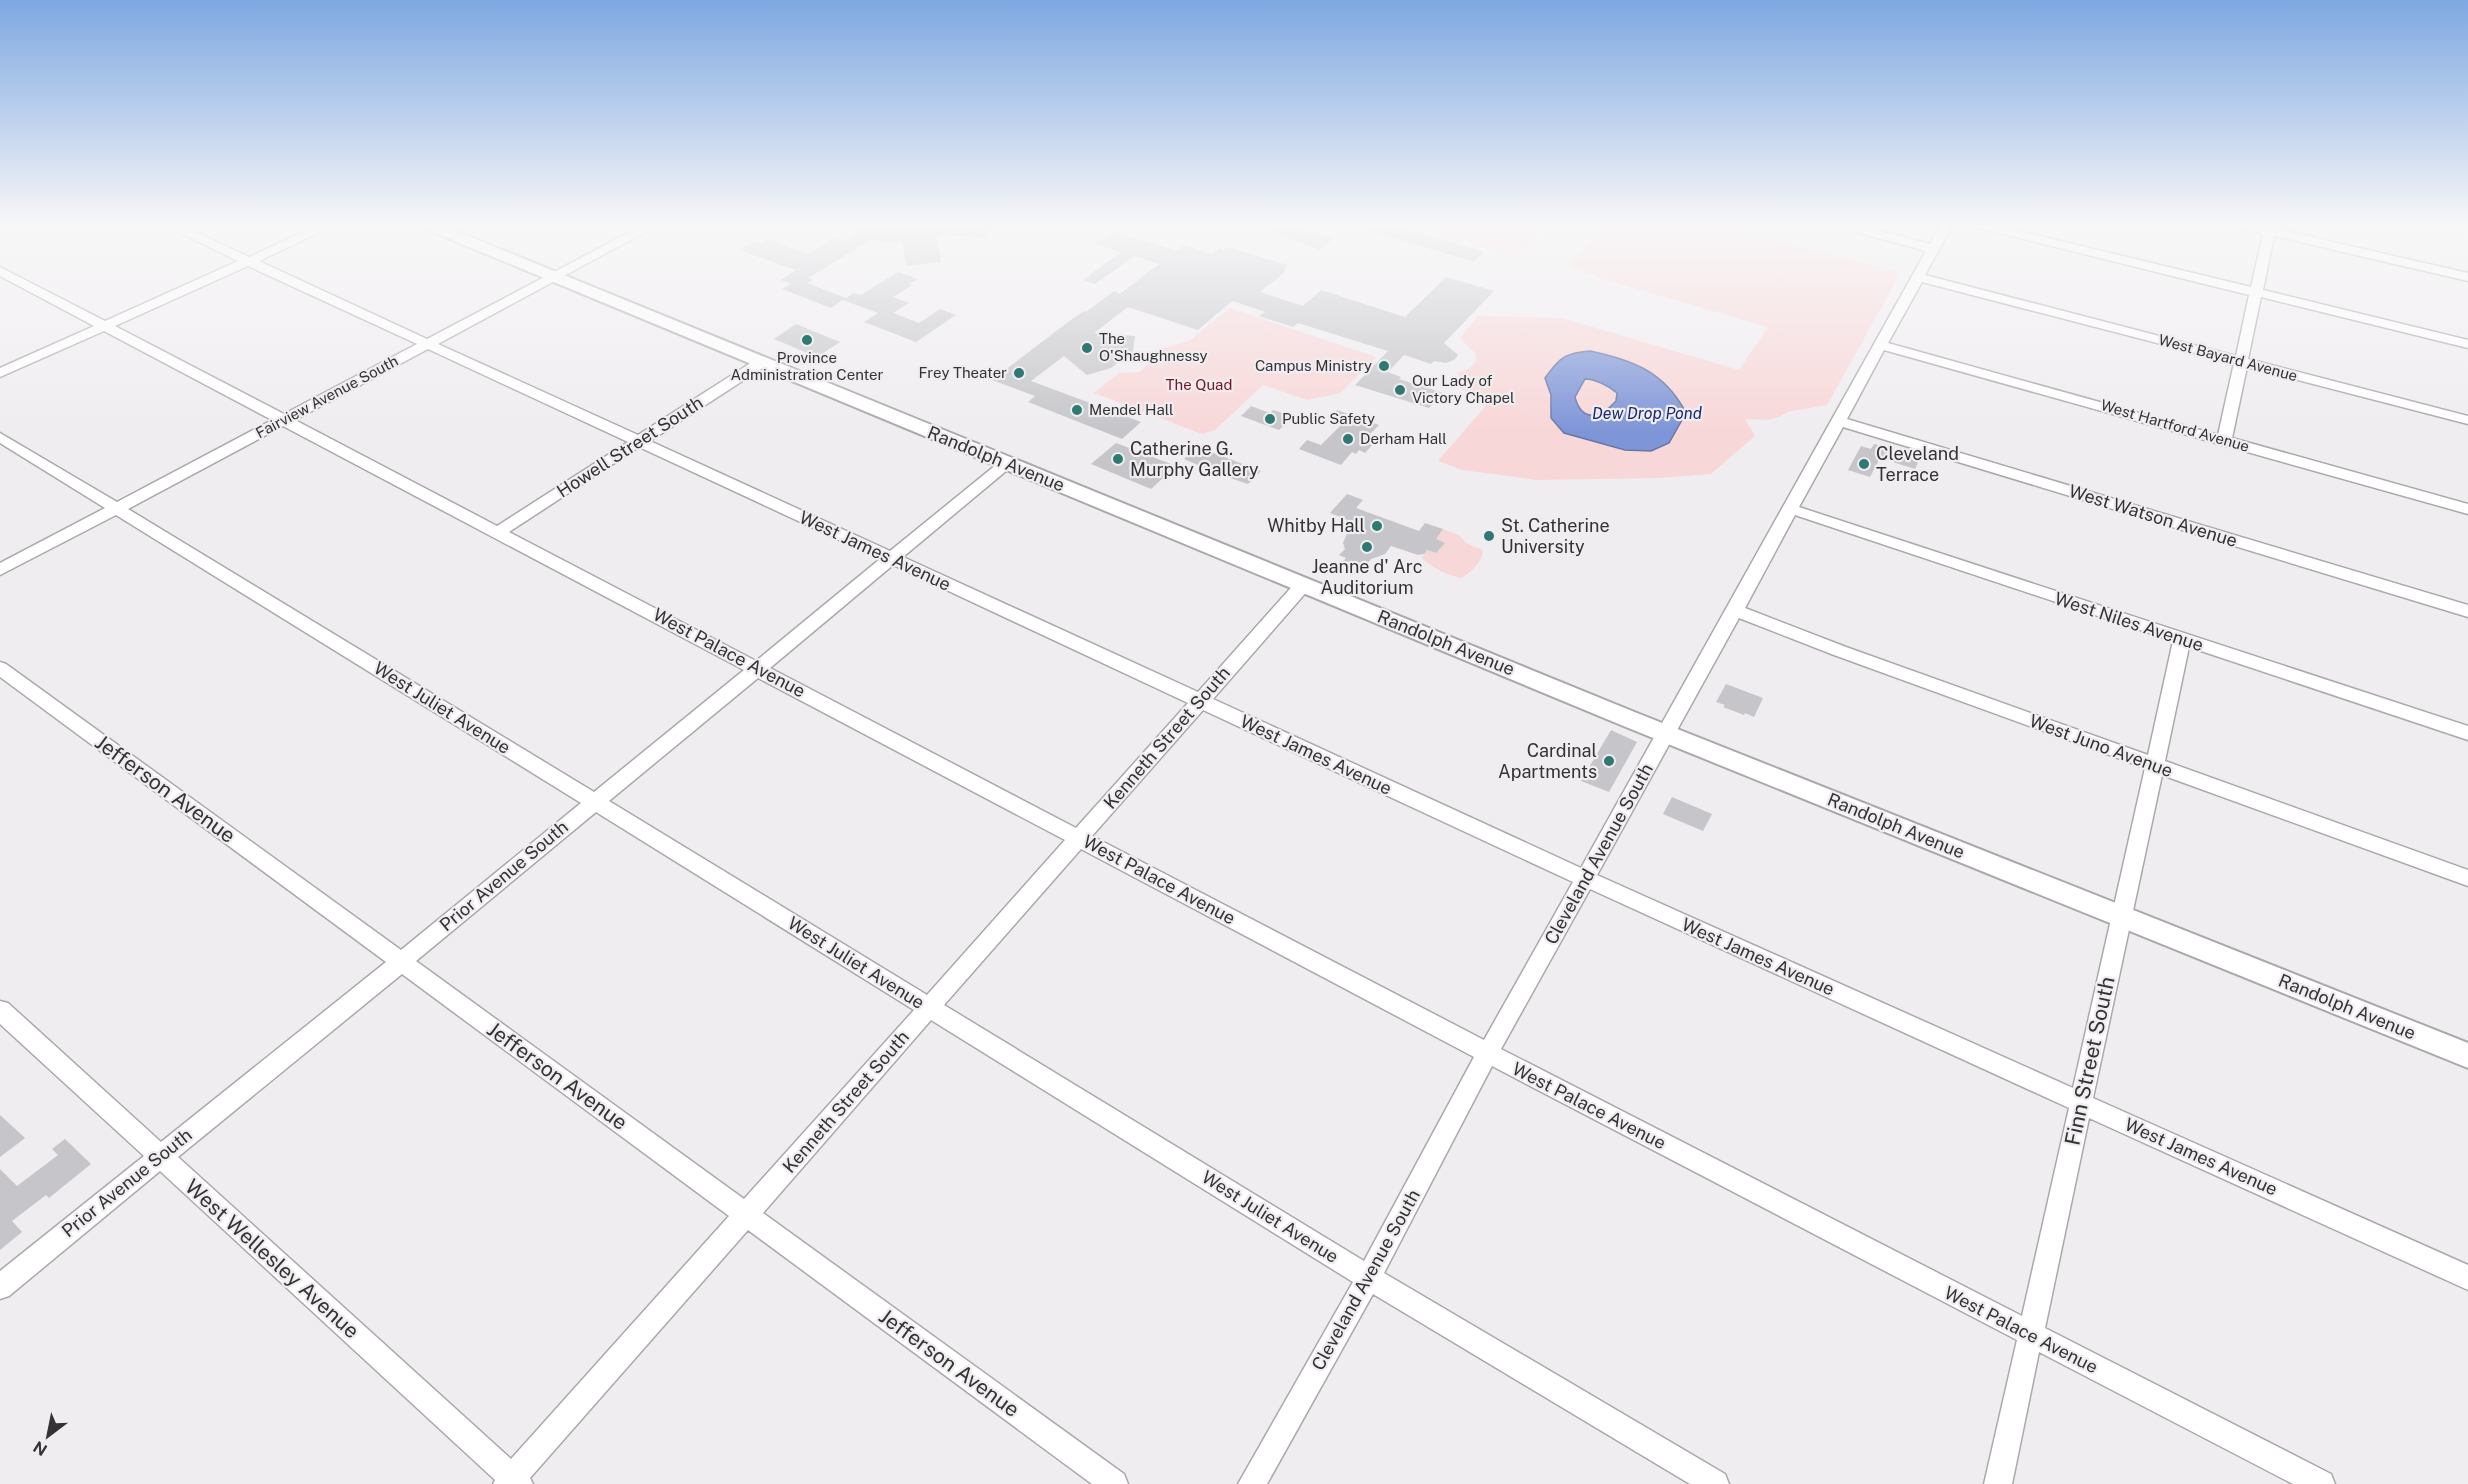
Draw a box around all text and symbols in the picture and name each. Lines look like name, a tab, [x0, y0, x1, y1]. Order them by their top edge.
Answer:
place label: The O'Shaughnessy	[1099, 330, 1208, 364]
street label: West Bayard Avenue	[2157, 331, 2299, 384]
marker: Province Administration Center	[800, 333, 814, 347]
marker: The O'Shaughnessy	[1080, 341, 1094, 355]
place label: Province Administration Center	[731, 349, 884, 383]
street label: Fairview Avenue South	[253, 352, 401, 441]
place label: Campus Ministry	[1255, 357, 1372, 374]
marker: Campus Ministry	[1377, 359, 1391, 373]
place label: Frey Theater	[918, 364, 1007, 381]
marker: Frey Theater	[1012, 366, 1026, 380]
place label: Our Lady of Victory Chapel	[1412, 372, 1515, 406]
park label: The Quad	[1166, 376, 1232, 393]
marker: Our Lady of Victory Chapel	[1393, 383, 1407, 397]
street label: Howell Street South	[553, 392, 707, 502]
street label: West Hartford Avenue	[2099, 396, 2251, 455]
place label: Mendel Hall	[1089, 401, 1174, 418]
marker: Mendel Hall	[1070, 403, 1084, 417]
water label: Dew Drop Pond	[1592, 404, 1703, 423]
place label: Public Safety	[1282, 410, 1375, 427]
marker: Public Safety	[1263, 412, 1277, 426]
street label: Randolph Avenue	[925, 421, 1068, 496]
place label: Derham Hall	[1360, 430, 1447, 447]
marker: Derham Hall	[1341, 432, 1355, 446]
place label: Catherine G. Murphy Gallery	[1130, 438, 1259, 480]
place label: Cleveland Terrace	[1876, 443, 1959, 485]
marker: Catherine G. Murphy Gallery	[1111, 452, 1125, 466]
marker: Cleveland Terrace	[1857, 457, 1871, 471]
street label: West Watson Avenue	[2066, 480, 2240, 551]
street label: West James Avenue	[796, 506, 954, 595]
place label: Whitby Hall	[1267, 515, 1365, 536]
place label: St. Catherine University	[1501, 515, 1610, 557]
marker: Whitby Hall	[1370, 519, 1384, 533]
marker: St. Catherine University	[1482, 529, 1496, 543]
marker: Jeanne d' Arc Auditorium	[1360, 540, 1374, 554]
place label: Jeanne d' Arc Auditorium	[1312, 556, 1422, 598]
street label: West Niles Avenue	[2052, 588, 2206, 656]
street label: West Palace Avenue	[650, 604, 809, 702]
street label: Randolph Avenue	[1375, 605, 1518, 680]
street label: West Juliet Avenue	[370, 657, 514, 758]
street label: Kenneth Street South	[1099, 662, 1234, 813]
street label: West James Avenue	[1237, 710, 1395, 799]
street label: West Juno Avenue	[2027, 710, 2176, 781]
street label: Jefferson Avenue	[90, 729, 240, 848]
place label: Cardinal Apartments	[1498, 740, 1597, 782]
marker: Cardinal Apartments	[1602, 754, 1616, 768]
street label: Cleveland Avenue South	[1540, 760, 1657, 948]
street label: Randolph Avenue	[1825, 788, 1968, 863]
street label: Prior Avenue South	[435, 816, 572, 935]
street label: West Palace Avenue	[1080, 831, 1239, 929]
street label: West Juliet Avenue	[784, 912, 928, 1013]
street label: West James Avenue	[1679, 913, 1838, 1000]
street label: Randolph Avenue	[2276, 969, 2419, 1044]
street label: Finn Street South	[2059, 974, 2120, 1148]
street label: Jefferson Avenue	[482, 1016, 632, 1135]
street label: Kenneth Street South	[778, 1026, 913, 1177]
street label: West Palace Avenue	[1509, 1058, 1669, 1153]
street label: West James Avenue	[2122, 1113, 2281, 1200]
street label: Prior Avenue South	[58, 1124, 196, 1241]
street label: West Juliet Avenue	[1198, 1166, 1342, 1267]
street label: West Wellesley Avenue	[180, 1174, 364, 1343]
street label: Cleveland Avenue South	[1307, 1186, 1424, 1374]
street label: West Palace Avenue	[1941, 1282, 2101, 1377]
street label: Jefferson Avenue	[874, 1303, 1024, 1422]
north arrow	[18, 1406, 78, 1466]
text: N	[30, 1437, 51, 1460]

